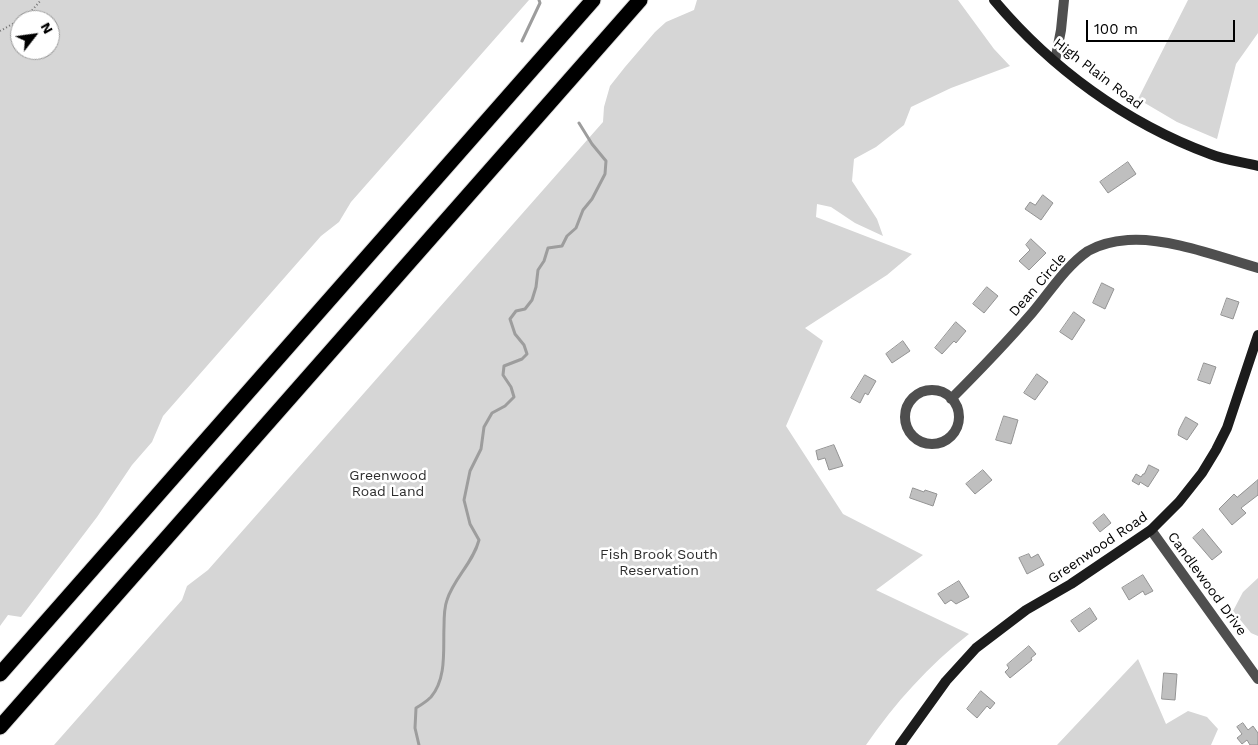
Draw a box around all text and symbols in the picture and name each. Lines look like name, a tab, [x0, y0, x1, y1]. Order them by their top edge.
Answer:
north arrow	[10, 10, 60, 60]
scale bar	[1088, 10, 1237, 42]
text: N	[38, 20, 57, 36]
text: 100 m	[1094, 20, 1138, 38]
street label: High Plain Road	[1050, 35, 1146, 113]
street label: Dean Circle	[1006, 250, 1070, 320]
park label: Greenwood Road Land	[349, 468, 427, 501]
street label: Greenwood Road	[1045, 509, 1151, 587]
street label: Candlewood Drive	[1164, 529, 1250, 639]
park label: Fish Brook South Reservation	[600, 547, 718, 580]

